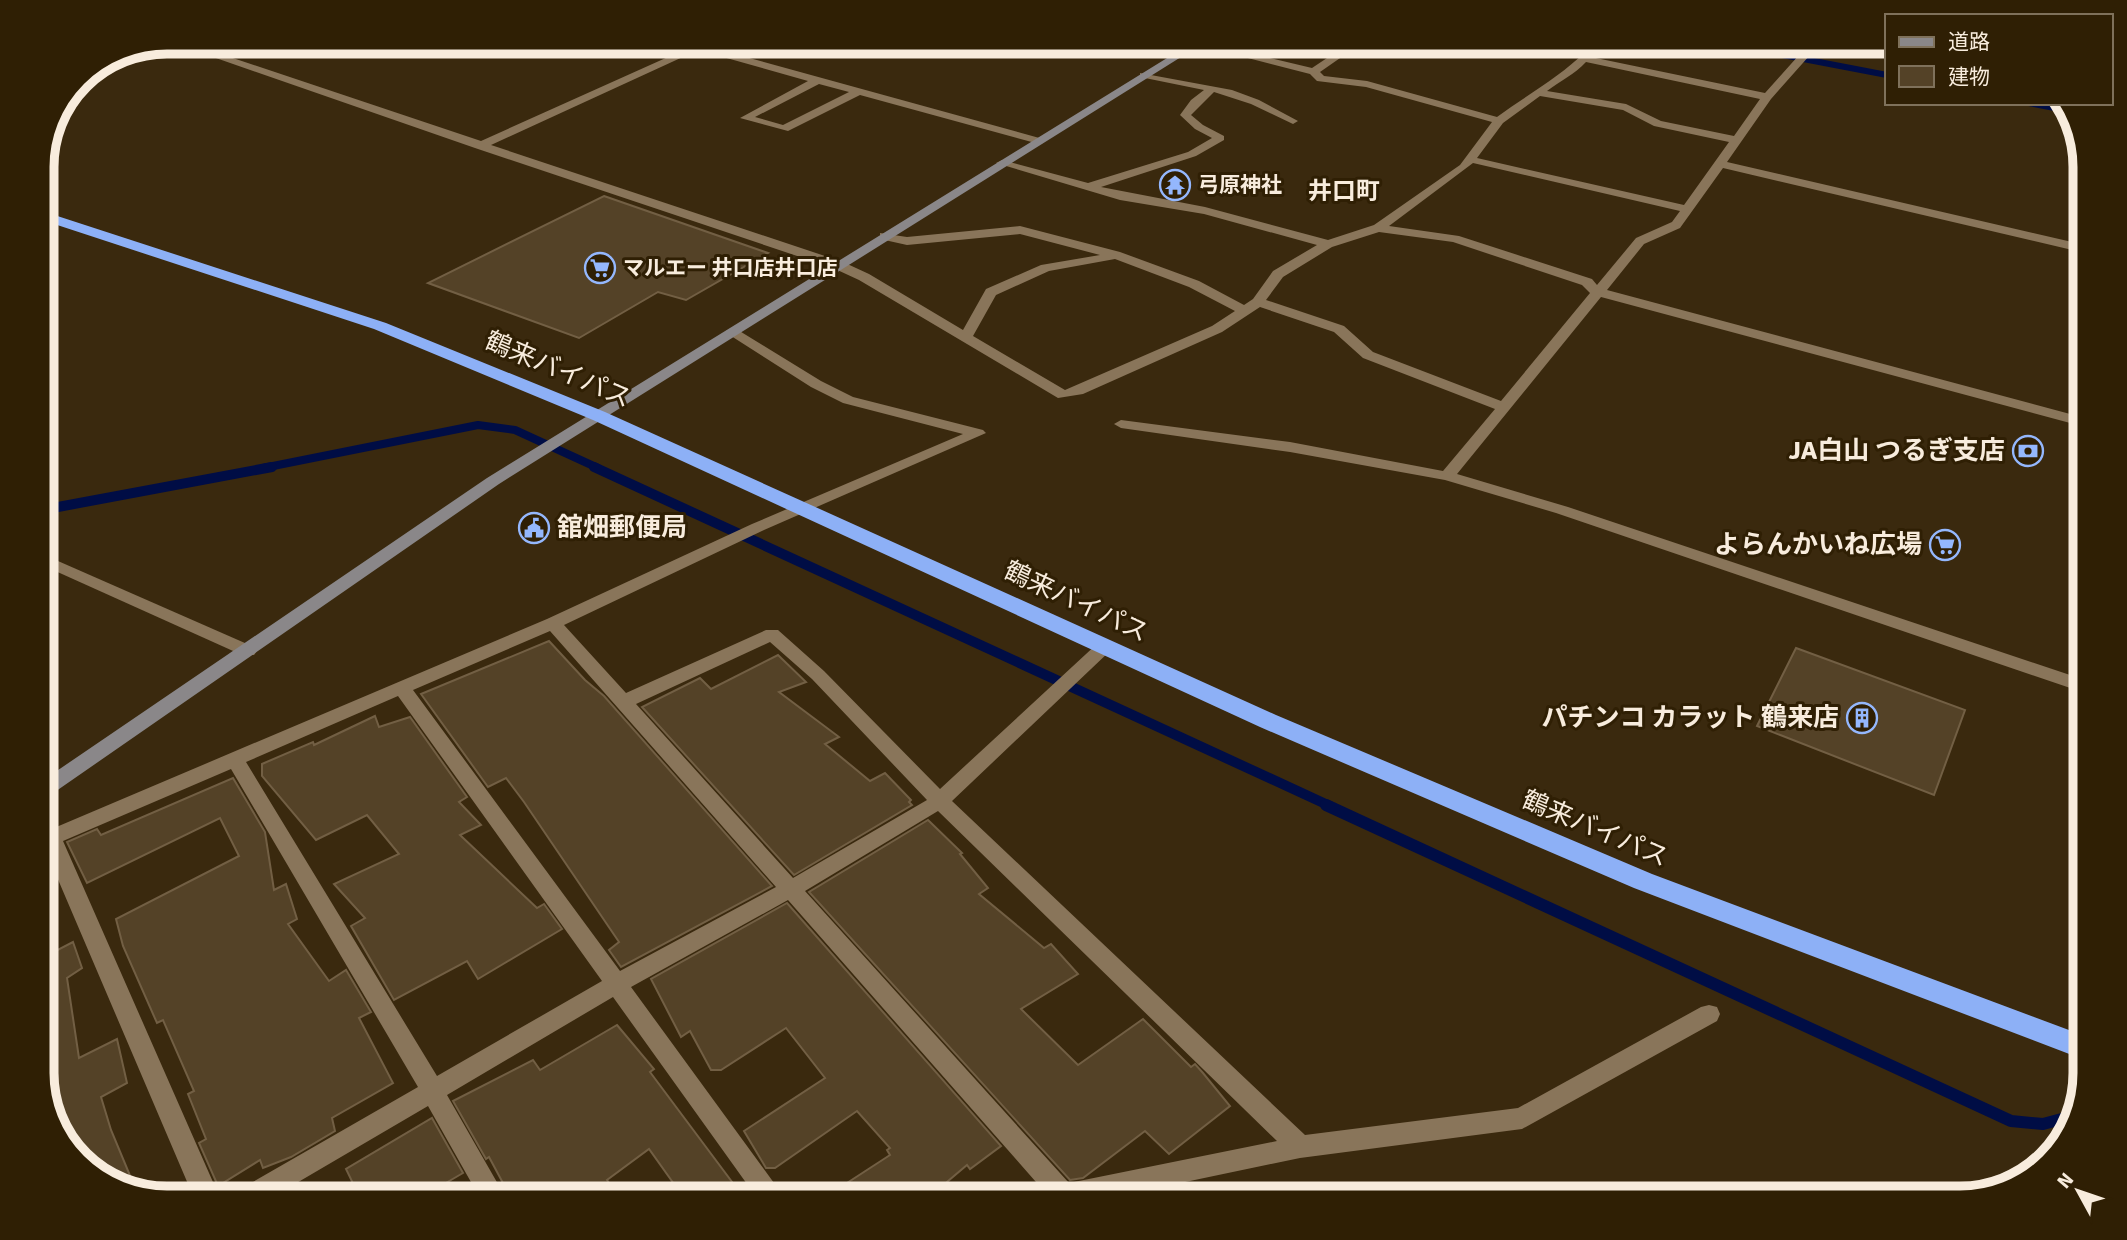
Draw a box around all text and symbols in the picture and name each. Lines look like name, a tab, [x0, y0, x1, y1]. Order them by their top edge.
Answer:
legend	[1885, 14, 2113, 105]
text: 道路	[1948, 29, 1990, 55]
text: 建物	[1948, 64, 1990, 90]
temple icon: 弓原神社	[1158, 168, 1192, 202]
place label: 弓原神社	[1198, 172, 1282, 198]
district label: 井口町	[1308, 176, 1380, 206]
supermarket icon: マルエー 井口店井口店	[583, 251, 617, 285]
place label: マルエー 井口店井口店	[623, 255, 838, 281]
street label: 鶴来バイパス	[480, 325, 636, 415]
bank icon: JA白山 つるぎ支店	[2011, 434, 2045, 468]
place label: JA白山 つるぎ支店	[1789, 435, 2005, 467]
public building icon: 舘畑郵便局	[517, 511, 551, 545]
place label: 舘畑郵便局	[557, 512, 687, 544]
supermarket icon: よらんかいね広場	[1928, 528, 1962, 562]
place label: よらんかいね広場	[1714, 529, 1922, 561]
street label: 鶴来バイパス	[999, 555, 1153, 649]
building icon: パチンコ カラット 鶴来店	[1845, 701, 1879, 735]
place label: パチンコ カラット 鶴来店	[1542, 702, 1839, 734]
street label: 鶴来バイパス	[1517, 784, 1673, 874]
north arrow	[2043, 1156, 2113, 1226]
text: N	[2052, 1168, 2079, 1193]

